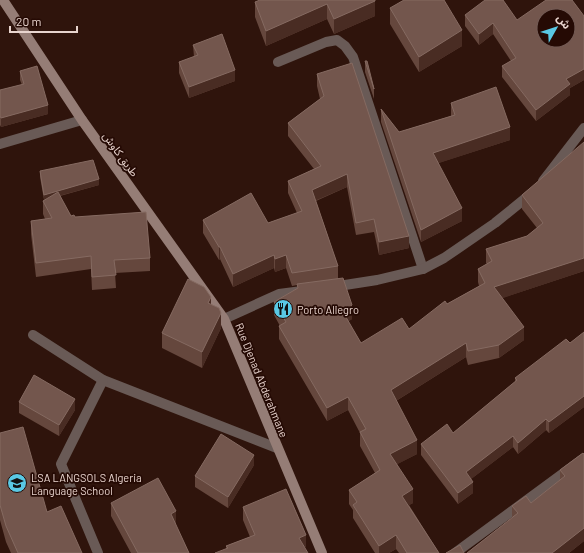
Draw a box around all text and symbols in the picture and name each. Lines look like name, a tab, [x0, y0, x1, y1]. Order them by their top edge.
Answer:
scale bar	[10, 8, 77, 34]
north arrow	[536, 8, 576, 48]
text: ش	[554, 11, 574, 32]
text: 20 m	[16, 14, 42, 28]
street label: طريق كاوش	[100, 129, 141, 179]
restaurant icon: Porto Allegro	[272, 298, 294, 320]
place label: Porto Allegro	[297, 303, 359, 316]
street label: Rue Djenad Abderahmane	[233, 321, 291, 439]
place label: LSA LANGSOLS Algeria Language School	[31, 471, 142, 497]
school or university icon: LSA LANGSOLS Algeria Language School	[6, 472, 28, 494]

